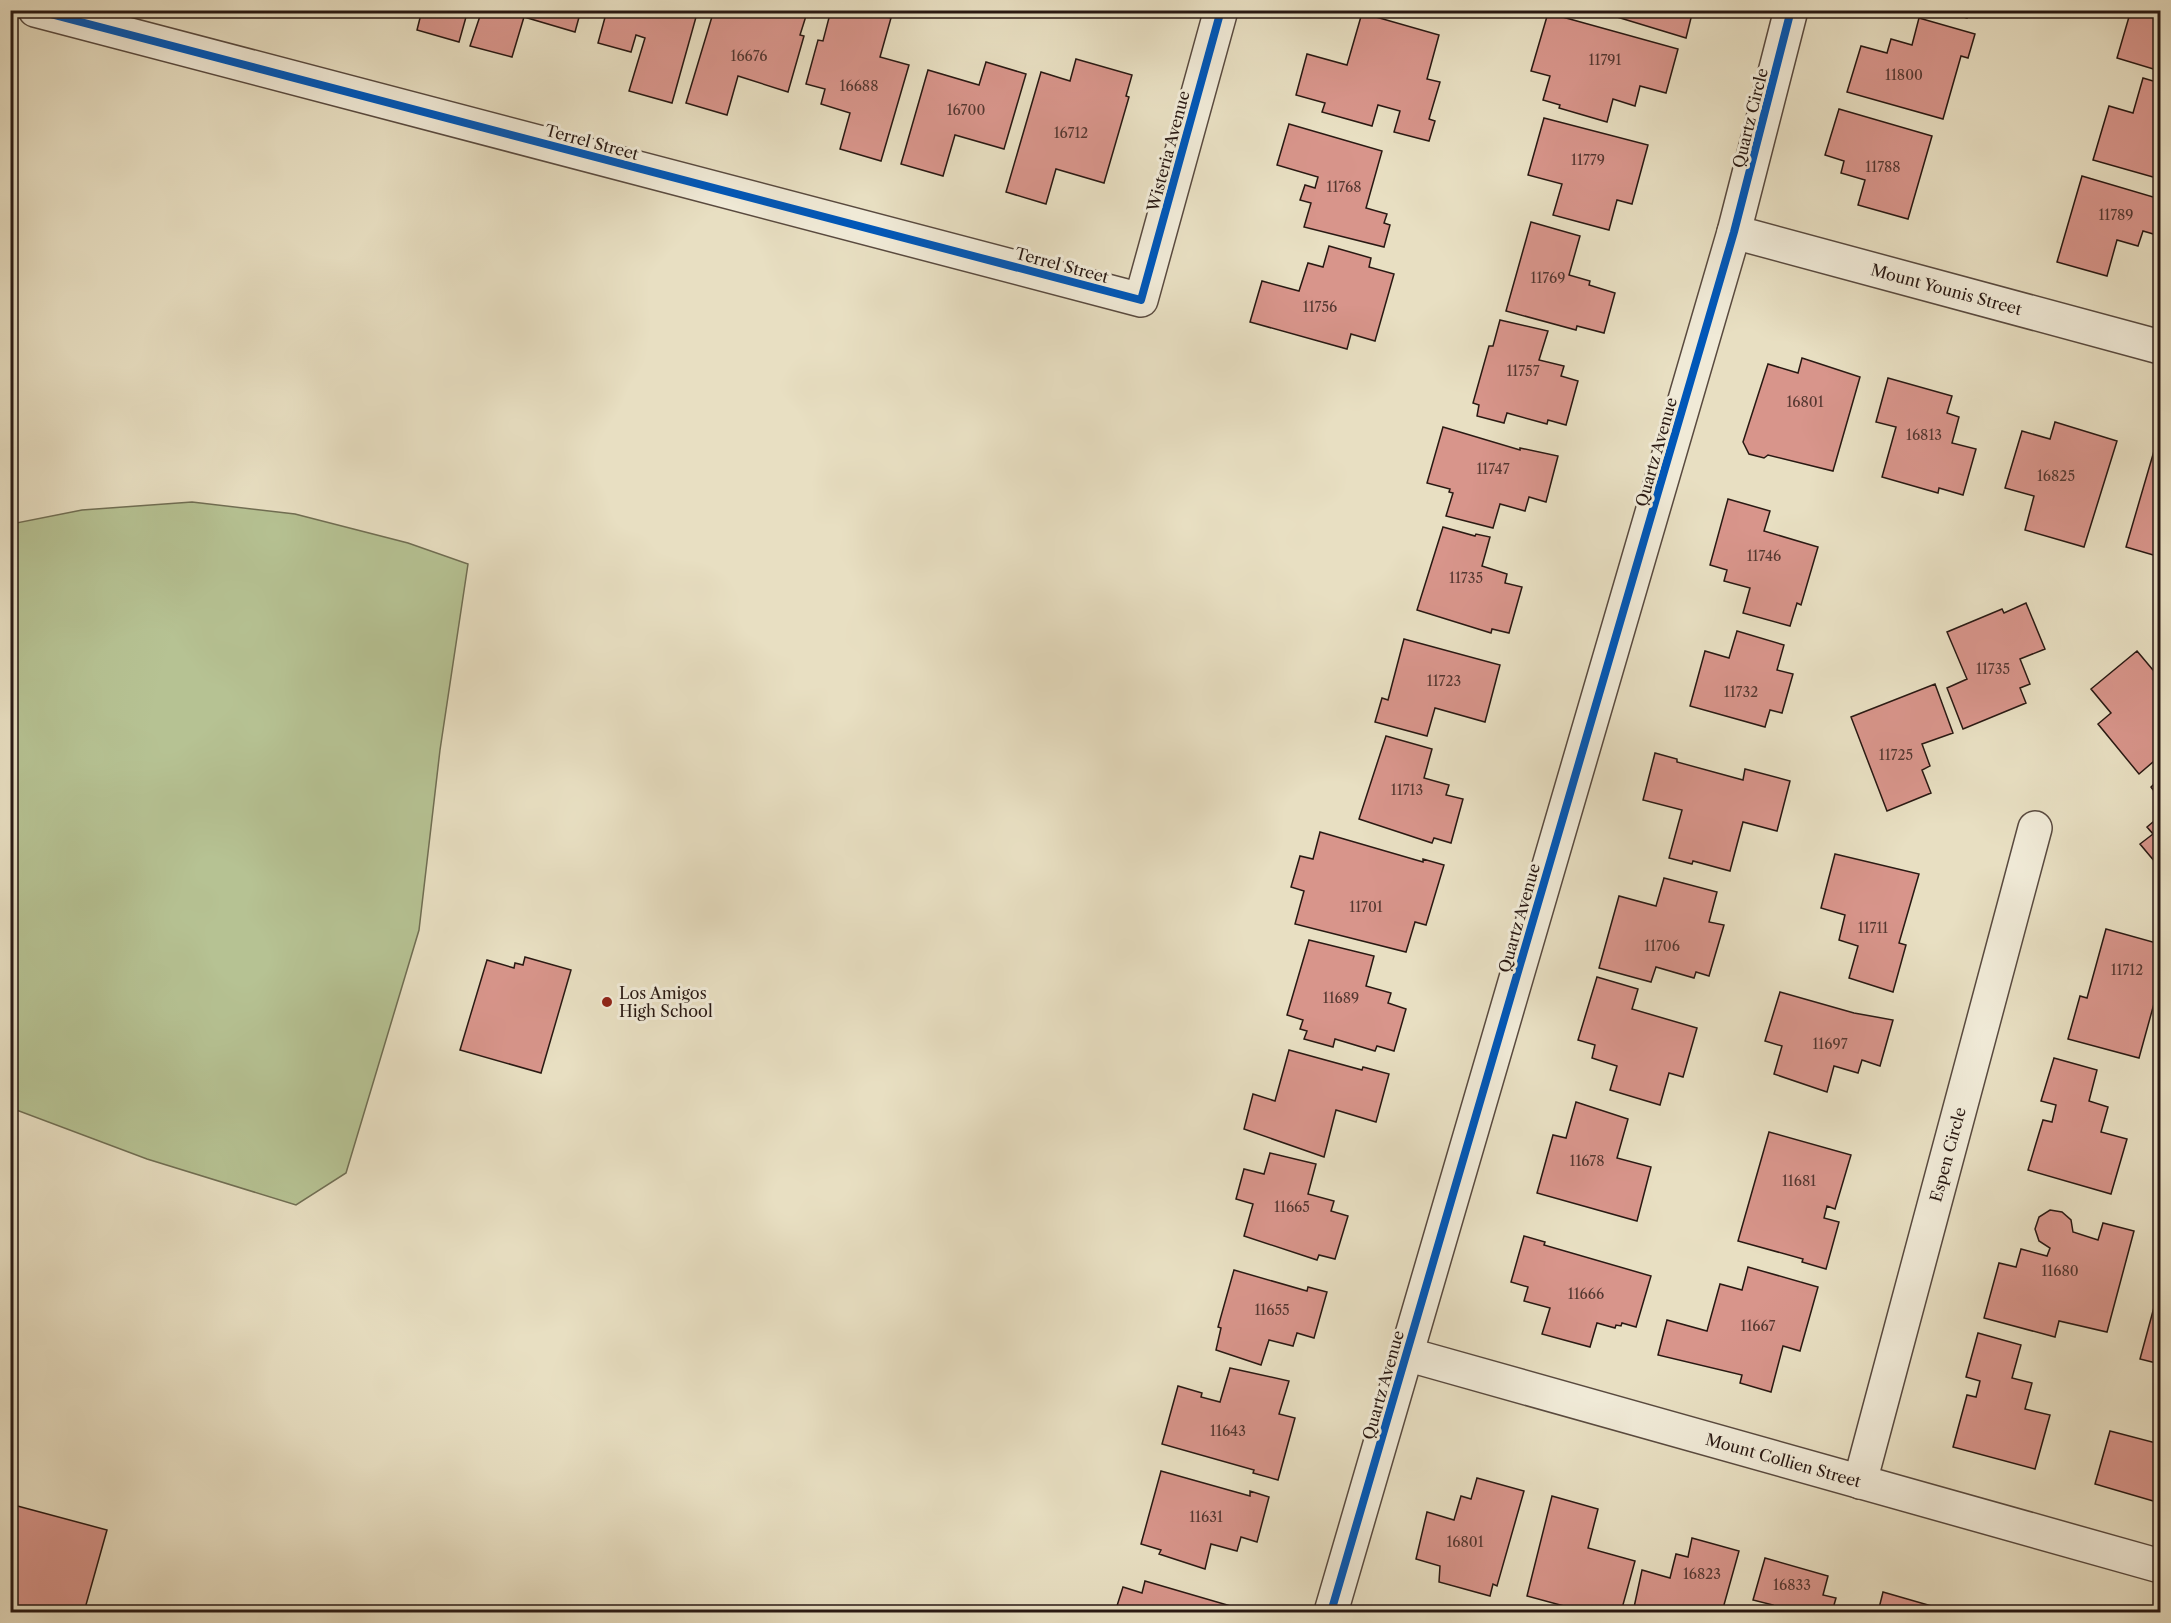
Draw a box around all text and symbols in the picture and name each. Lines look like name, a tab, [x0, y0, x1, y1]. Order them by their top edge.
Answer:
house number: 16676	[731, 47, 767, 65]
house number: 11791	[1589, 51, 1621, 69]
street label: Quartz Circle	[1728, 66, 1772, 170]
house number: 11800	[1885, 66, 1923, 84]
house number: 16688	[840, 77, 878, 95]
street label: Wisteria Avenue	[1142, 88, 1194, 215]
house number: 16700	[947, 101, 985, 119]
street label: Terrel Street	[543, 120, 641, 164]
house number: 16712	[1054, 124, 1088, 142]
house number: 11779	[1571, 151, 1605, 169]
house number: 11788	[1865, 158, 1901, 176]
house number: 11768	[1327, 178, 1361, 196]
house number: 11789	[2098, 206, 2134, 224]
street label: Terrel Street	[1013, 243, 1111, 287]
street label: Mount Younis Street	[1869, 259, 2024, 319]
house number: 11769	[1531, 269, 1565, 287]
house number: 11756	[1303, 298, 1337, 316]
house number: 11757	[1506, 362, 1540, 380]
house number: 16801	[1786, 393, 1824, 411]
street label: Quartz Avenue	[1631, 395, 1681, 509]
house number: 16813	[1906, 426, 1942, 444]
house number: 11747	[1476, 460, 1510, 478]
house number: 16825	[2037, 467, 2075, 485]
house number: 11746	[1747, 547, 1781, 565]
house number: 11735	[1449, 569, 1483, 587]
house number: 11735	[1976, 660, 2010, 678]
house number: 11723	[1427, 672, 1461, 690]
house number: 11732	[1724, 683, 1758, 701]
house number: 11725	[1879, 746, 1913, 764]
house number: 11713	[1391, 781, 1423, 799]
street label: Quartz Avenue	[1494, 861, 1544, 975]
house number: 11701	[1349, 898, 1383, 916]
house number: 11711	[1858, 919, 1888, 937]
house number: 11706	[1644, 937, 1680, 955]
house number: 11712	[2111, 961, 2143, 979]
place label: Los Amigos High School	[619, 983, 713, 1021]
house number: 11689	[1323, 989, 1359, 1007]
marker: Los Amigos High School	[600, 995, 614, 1009]
house number: 11697	[1812, 1035, 1848, 1053]
street label: Espen Circle	[1925, 1105, 1970, 1204]
house number: 11678	[1570, 1152, 1605, 1170]
house number: 11681	[1782, 1172, 1816, 1190]
house number: 11665	[1274, 1198, 1310, 1216]
house number: 11680	[2041, 1262, 2079, 1280]
house number: 11666	[1568, 1285, 1604, 1303]
house number: 11655	[1254, 1301, 1290, 1319]
house number: 11667	[1741, 1317, 1776, 1335]
street label: Quartz Avenue	[1358, 1328, 1408, 1442]
house number: 11643	[1210, 1422, 1246, 1440]
street label: Mount Collien Street	[1703, 1429, 1864, 1492]
house number: 11631	[1189, 1508, 1223, 1526]
house number: 16801	[1446, 1533, 1484, 1551]
house number: 16823	[1683, 1565, 1721, 1583]
house number: 16833	[1773, 1576, 1811, 1594]

